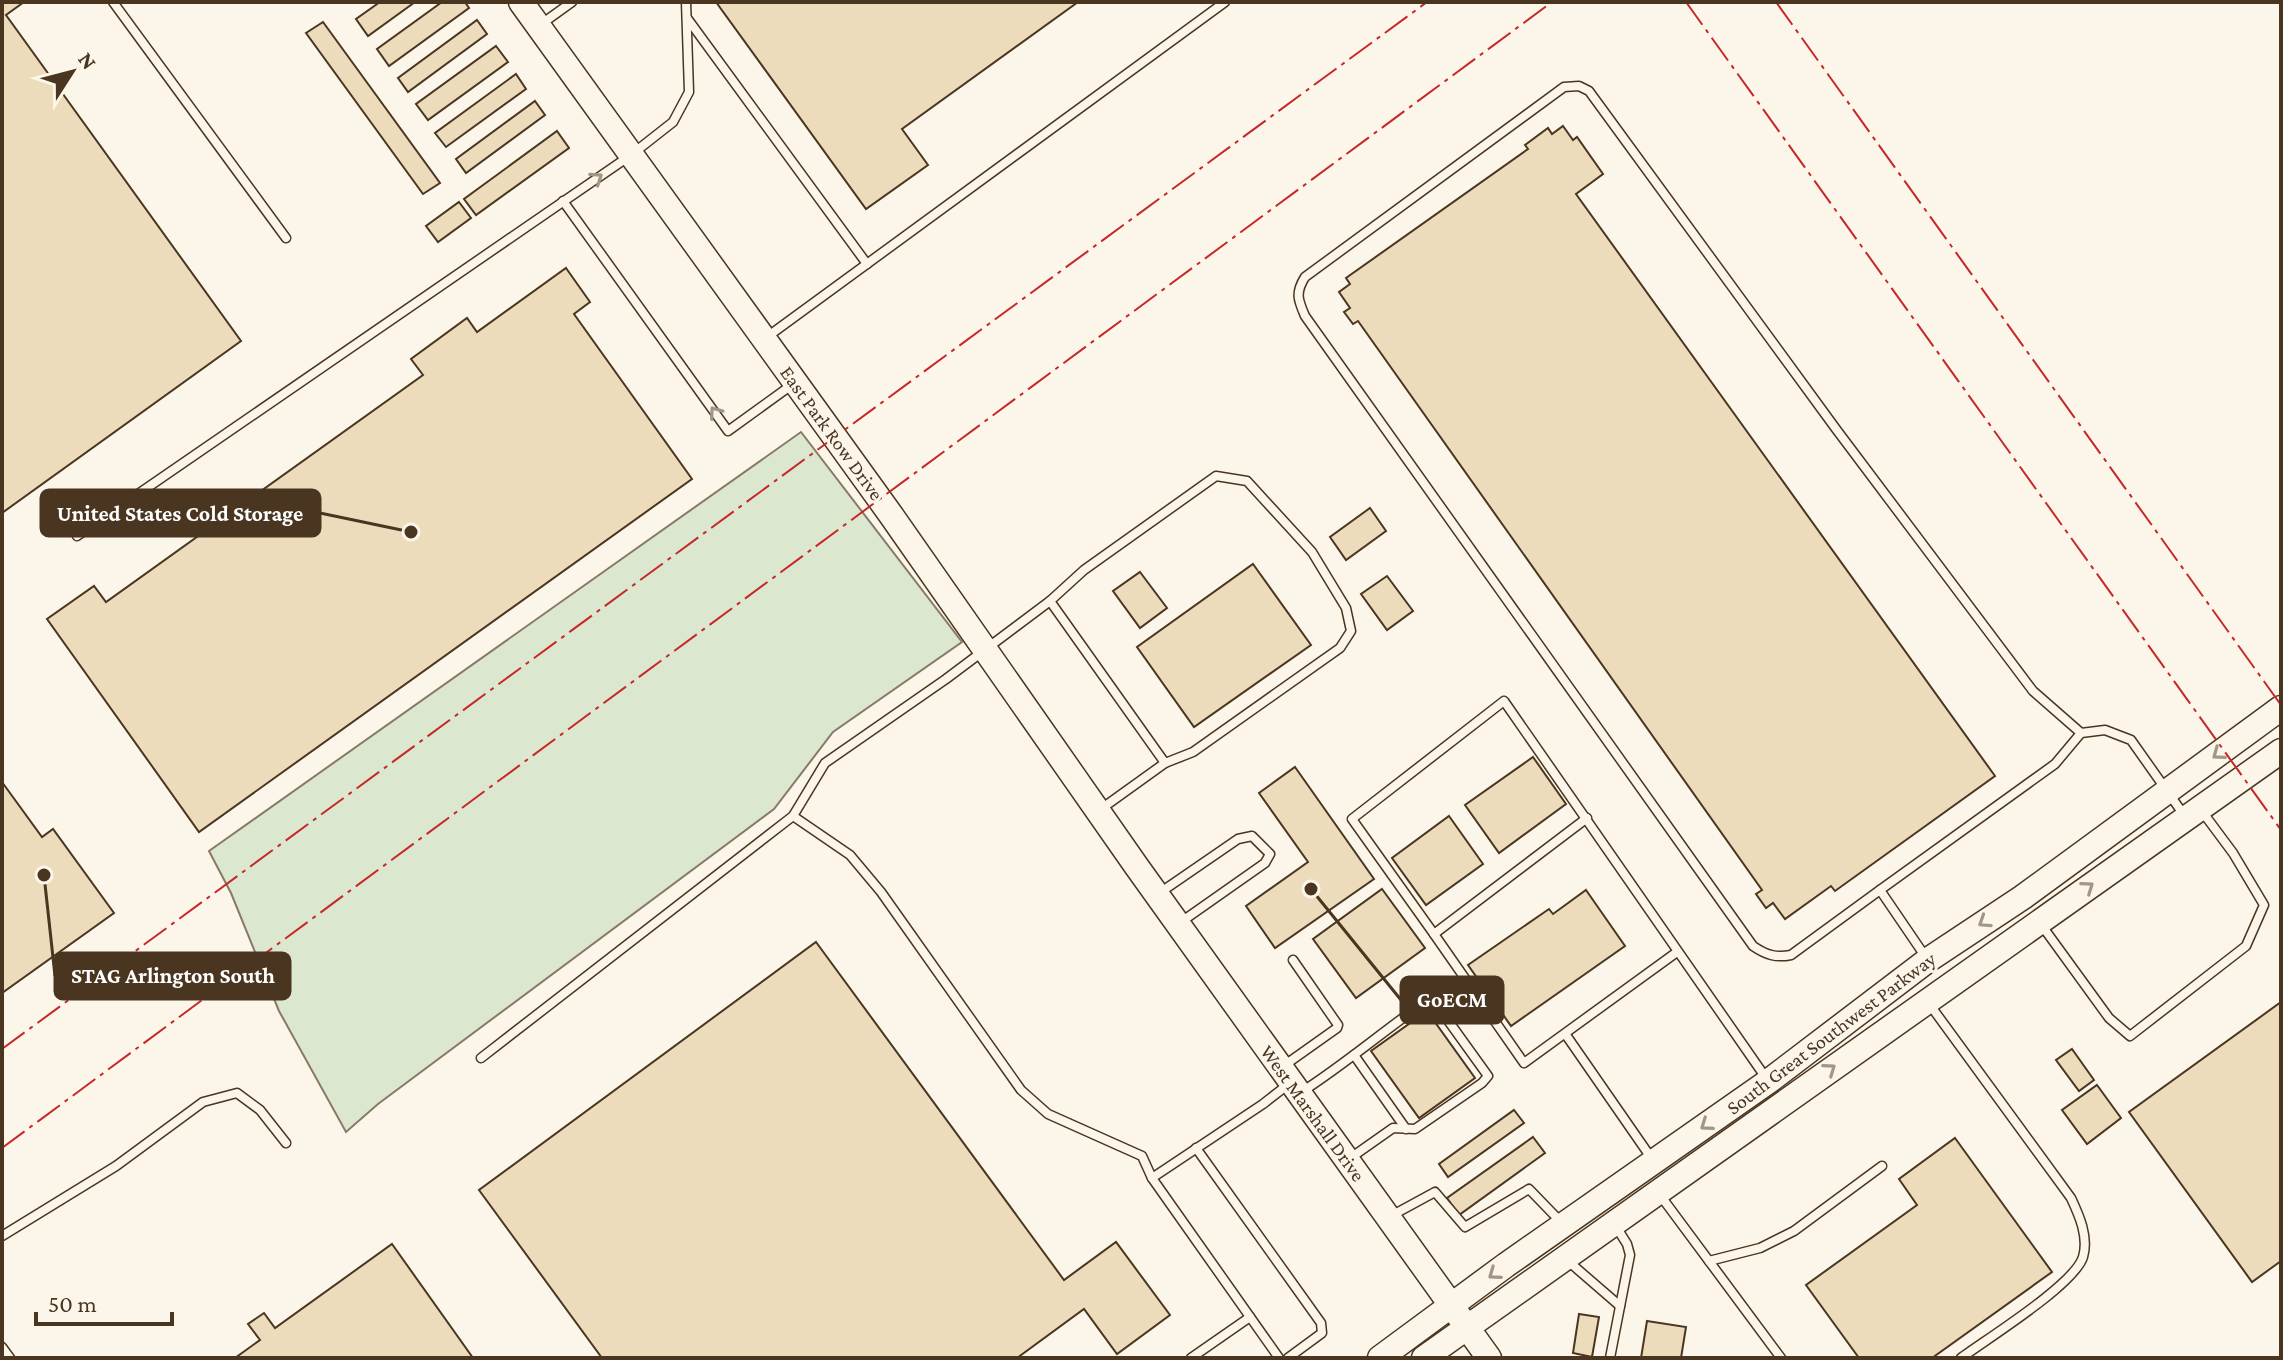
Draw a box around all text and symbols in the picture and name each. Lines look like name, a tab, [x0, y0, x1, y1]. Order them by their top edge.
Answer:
north arrow	[32, 32, 112, 112]
text: N	[73, 47, 102, 74]
one-way arrow	[588, 173, 602, 188]
street label: East Park Row Drive	[776, 362, 888, 504]
one-way arrow	[710, 407, 725, 421]
callout: United States Cold Storage	[41, 490, 320, 536]
text: United States Cold Storage	[57, 501, 303, 526]
one-way arrow	[2212, 745, 2227, 759]
one-way arrow	[2080, 882, 2094, 897]
one-way arrow	[1979, 913, 1993, 928]
street label: South Great Southwest Parkway	[1722, 947, 1941, 1120]
callout: STAG Arlington South	[55, 953, 290, 999]
text: STAG Arlington South	[71, 963, 275, 988]
callout: GoECM	[1401, 977, 1503, 1023]
text: GoECM	[1417, 987, 1487, 1012]
street label: West Marshall Drive	[1256, 1041, 1370, 1186]
one-way arrow	[1821, 1064, 1835, 1079]
one-way arrow	[1701, 1115, 1715, 1130]
one-way arrow	[1488, 1265, 1502, 1279]
scale bar	[36, 1276, 172, 1326]
text: 50 m	[48, 1290, 97, 1317]

